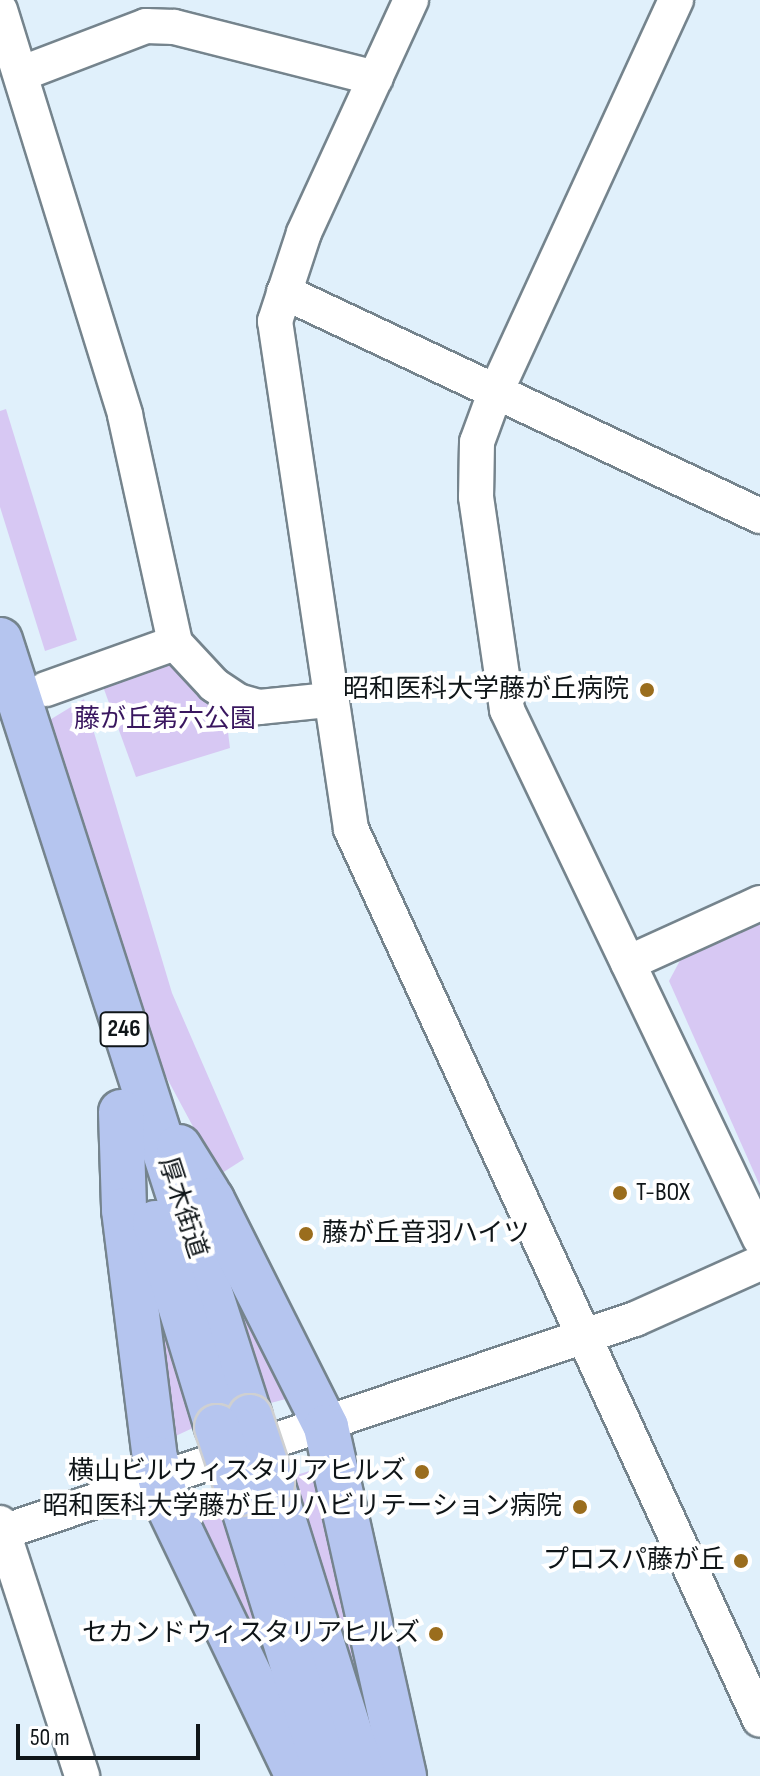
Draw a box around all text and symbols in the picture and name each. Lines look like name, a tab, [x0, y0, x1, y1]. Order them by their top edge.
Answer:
place label: 昭和医科大学藤が丘病院	[343, 674, 629, 706]
marker: 昭和医科大学藤が丘病院	[636, 679, 658, 701]
park label: 藤が丘第六公園	[74, 704, 256, 736]
road number: 246	[98, 1009, 150, 1049]
street label: 厚木街道	[151, 1154, 213, 1262]
place label: T-BOX	[636, 1177, 690, 1209]
marker: T-BOX	[611, 1184, 629, 1202]
place label: 藤が丘音羽ハイツ	[322, 1218, 530, 1250]
marker: 藤が丘音羽ハイツ	[297, 1225, 315, 1243]
place label: 横山ビルウィスタリアヒルズ	[68, 1456, 406, 1488]
marker: 横山ビルウィスタリアヒルズ	[413, 1463, 431, 1481]
place label: 昭和医科大学藤が丘リハビリテーション病院	[42, 1491, 562, 1523]
marker: 昭和医科大学藤が丘リハビリテーション病院	[569, 1496, 591, 1518]
place label: プロスパ藤が丘	[543, 1545, 725, 1577]
marker: プロスパ藤が丘	[732, 1552, 750, 1570]
place label: セカンドウィスタリアヒルズ	[82, 1618, 420, 1650]
marker: セカンドウィスタリアヒルズ	[427, 1625, 445, 1643]
scale bar	[20, 1708, 204, 1758]
text: 50 m	[30, 1723, 70, 1752]

